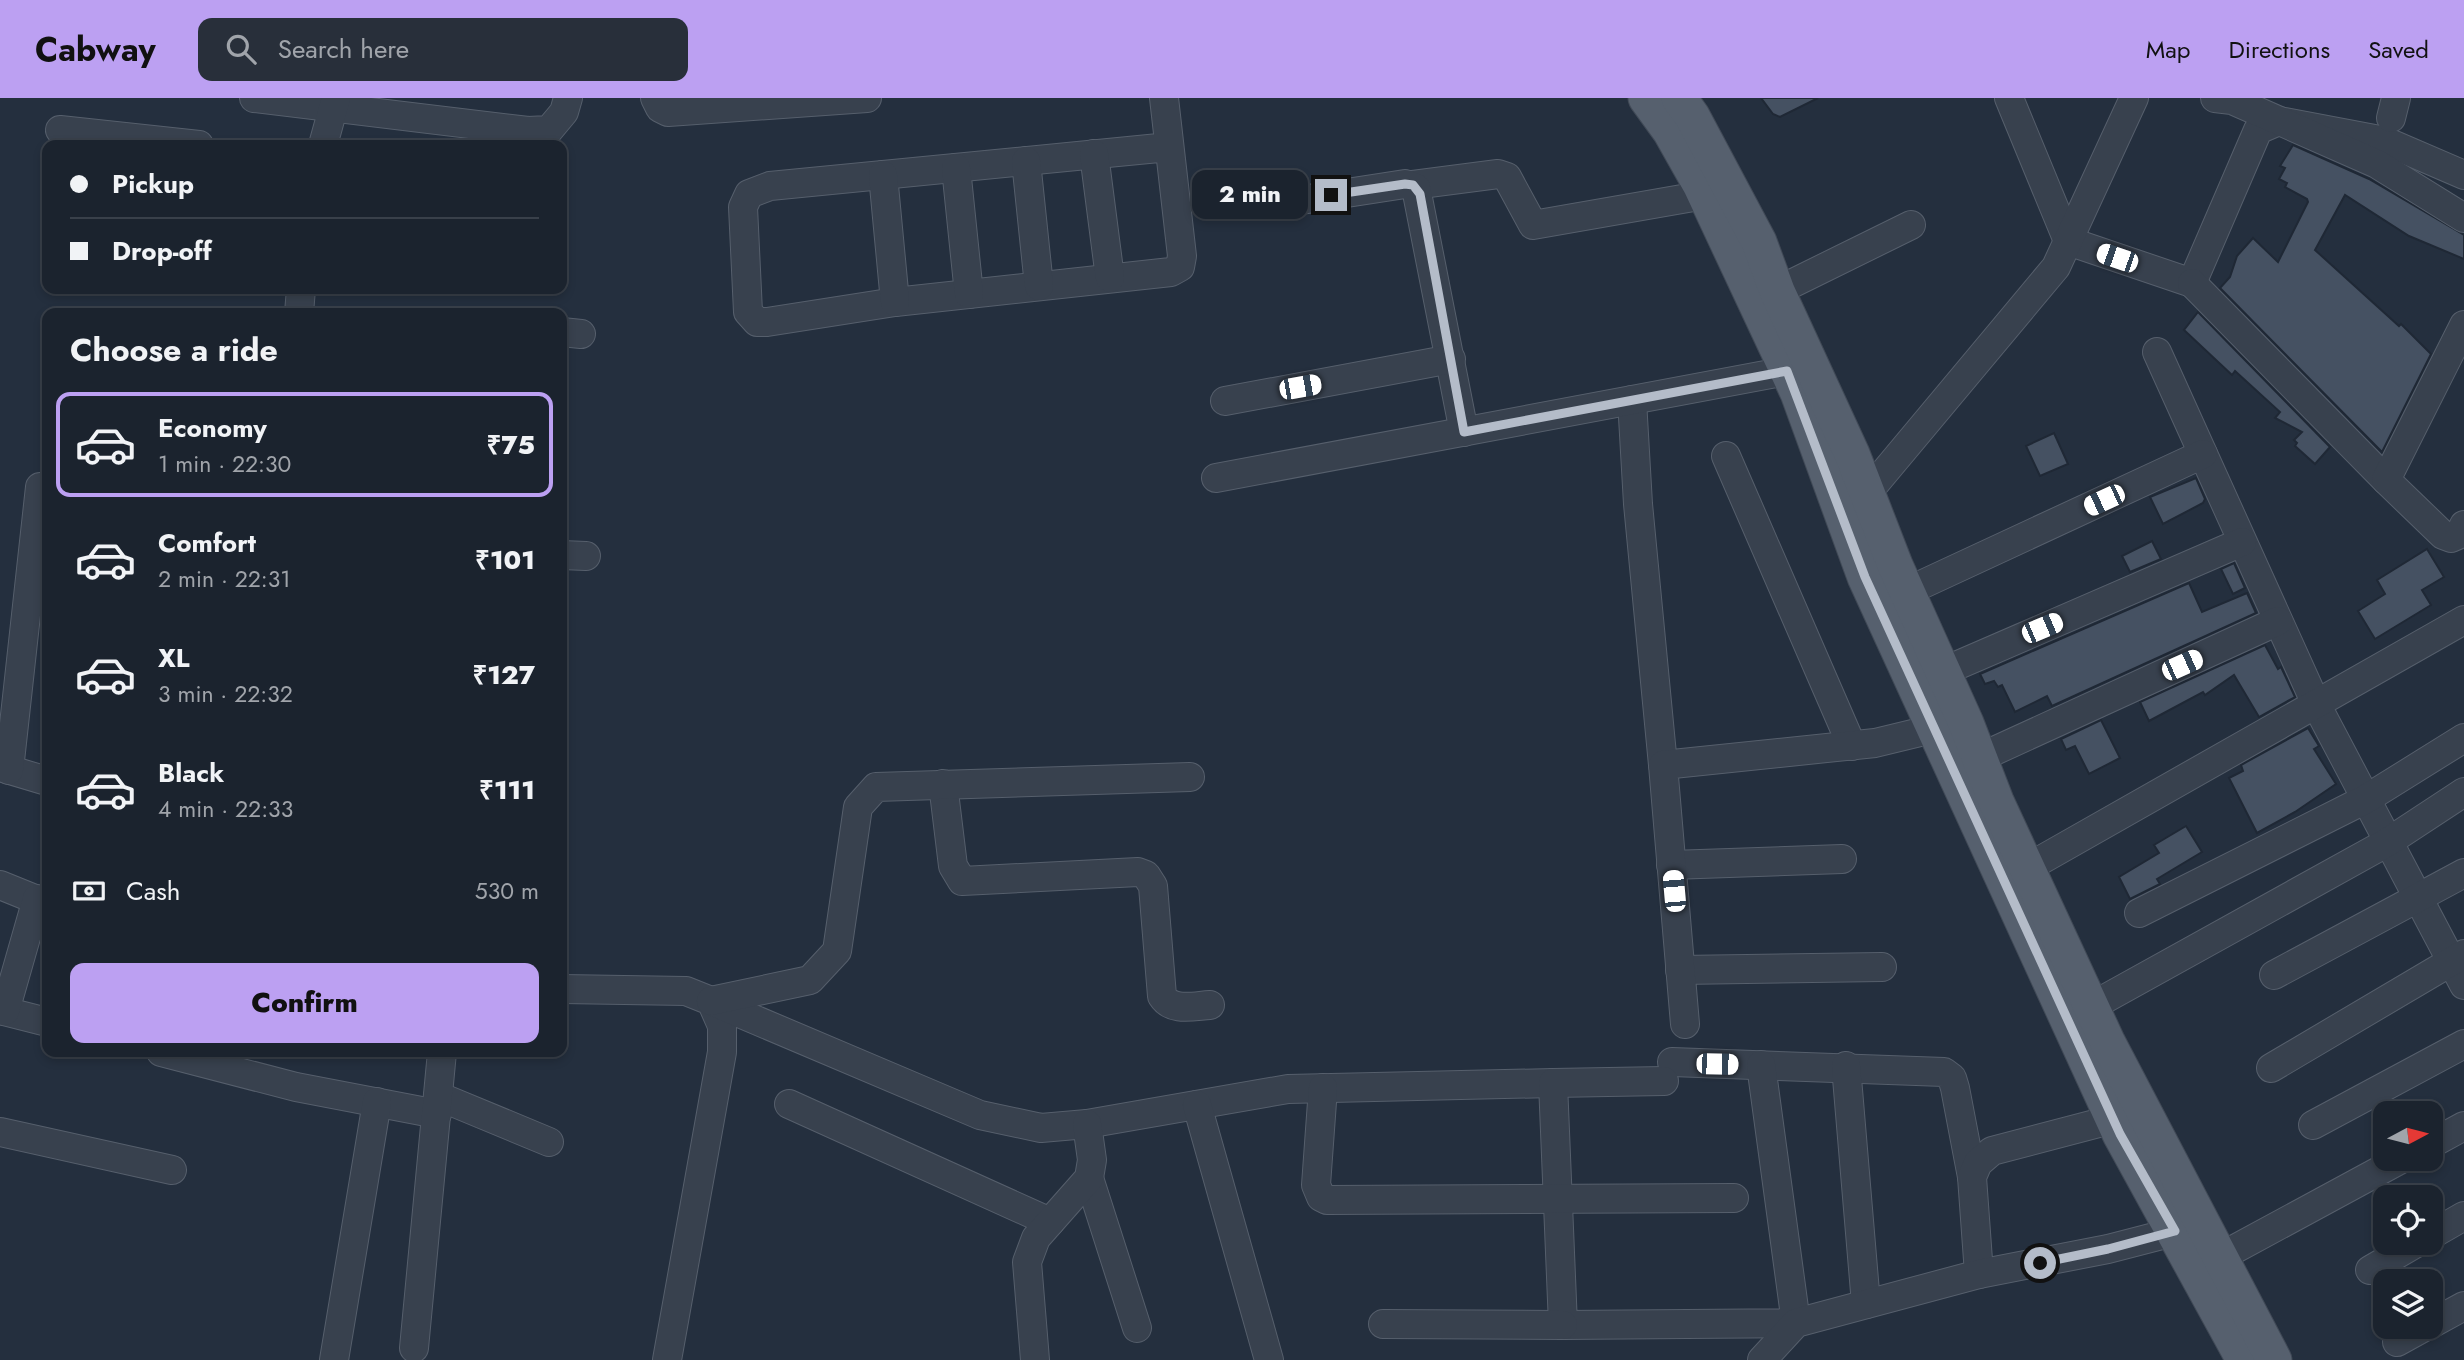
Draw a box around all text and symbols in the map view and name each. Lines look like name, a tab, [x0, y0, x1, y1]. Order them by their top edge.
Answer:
search box	[198, 18, 688, 81]
text: Cabway	[35, 26, 156, 73]
icon: search	[222, 30, 260, 68]
text: Search here	[278, 30, 409, 68]
text: Map	[2146, 32, 2191, 67]
text: Directions	[2229, 32, 2330, 67]
text: Saved	[2368, 32, 2429, 67]
text: Pickup	[112, 165, 194, 203]
callout: 2 min	[1191, 170, 1306, 220]
text: 2 min	[1219, 177, 1281, 211]
route end	[1315, 179, 1347, 211]
text: Drop-off	[112, 232, 212, 270]
car	[2094, 241, 2141, 275]
text: Choose a ride	[70, 327, 278, 373]
car	[1278, 373, 1323, 401]
text: Economy	[158, 409, 267, 447]
icon: car	[74, 413, 137, 476]
text: ₹75	[486, 426, 535, 464]
text: 1 min · 22:30	[158, 447, 291, 481]
car	[2081, 482, 2128, 518]
text: Comfort	[158, 524, 256, 562]
icon: car	[74, 528, 137, 591]
text: ₹101	[475, 541, 535, 579]
text: 2 min · 22:31	[158, 562, 291, 596]
car	[2019, 610, 2066, 646]
text: XL	[158, 639, 190, 677]
icon: car	[74, 643, 137, 706]
car	[2159, 647, 2206, 683]
text: ₹127	[472, 656, 535, 694]
text: 3 min · 22:32	[158, 677, 293, 711]
text: Black	[158, 754, 224, 792]
icon: car	[74, 758, 137, 821]
text: ₹111	[479, 771, 535, 809]
text: 4 min · 22:33	[158, 792, 293, 826]
car	[1662, 869, 1687, 913]
icon: cash	[70, 872, 108, 910]
text: Cash	[126, 872, 180, 910]
text: 530 m	[475, 874, 539, 908]
button: Confirm	[70, 963, 539, 1043]
car	[1696, 1053, 1739, 1075]
north arrow	[2373, 1101, 2443, 1171]
map controls	[2373, 1101, 2443, 1339]
button: locate	[2373, 1185, 2443, 1255]
route start	[2024, 1247, 2056, 1279]
button: layers	[2373, 1269, 2443, 1339]

